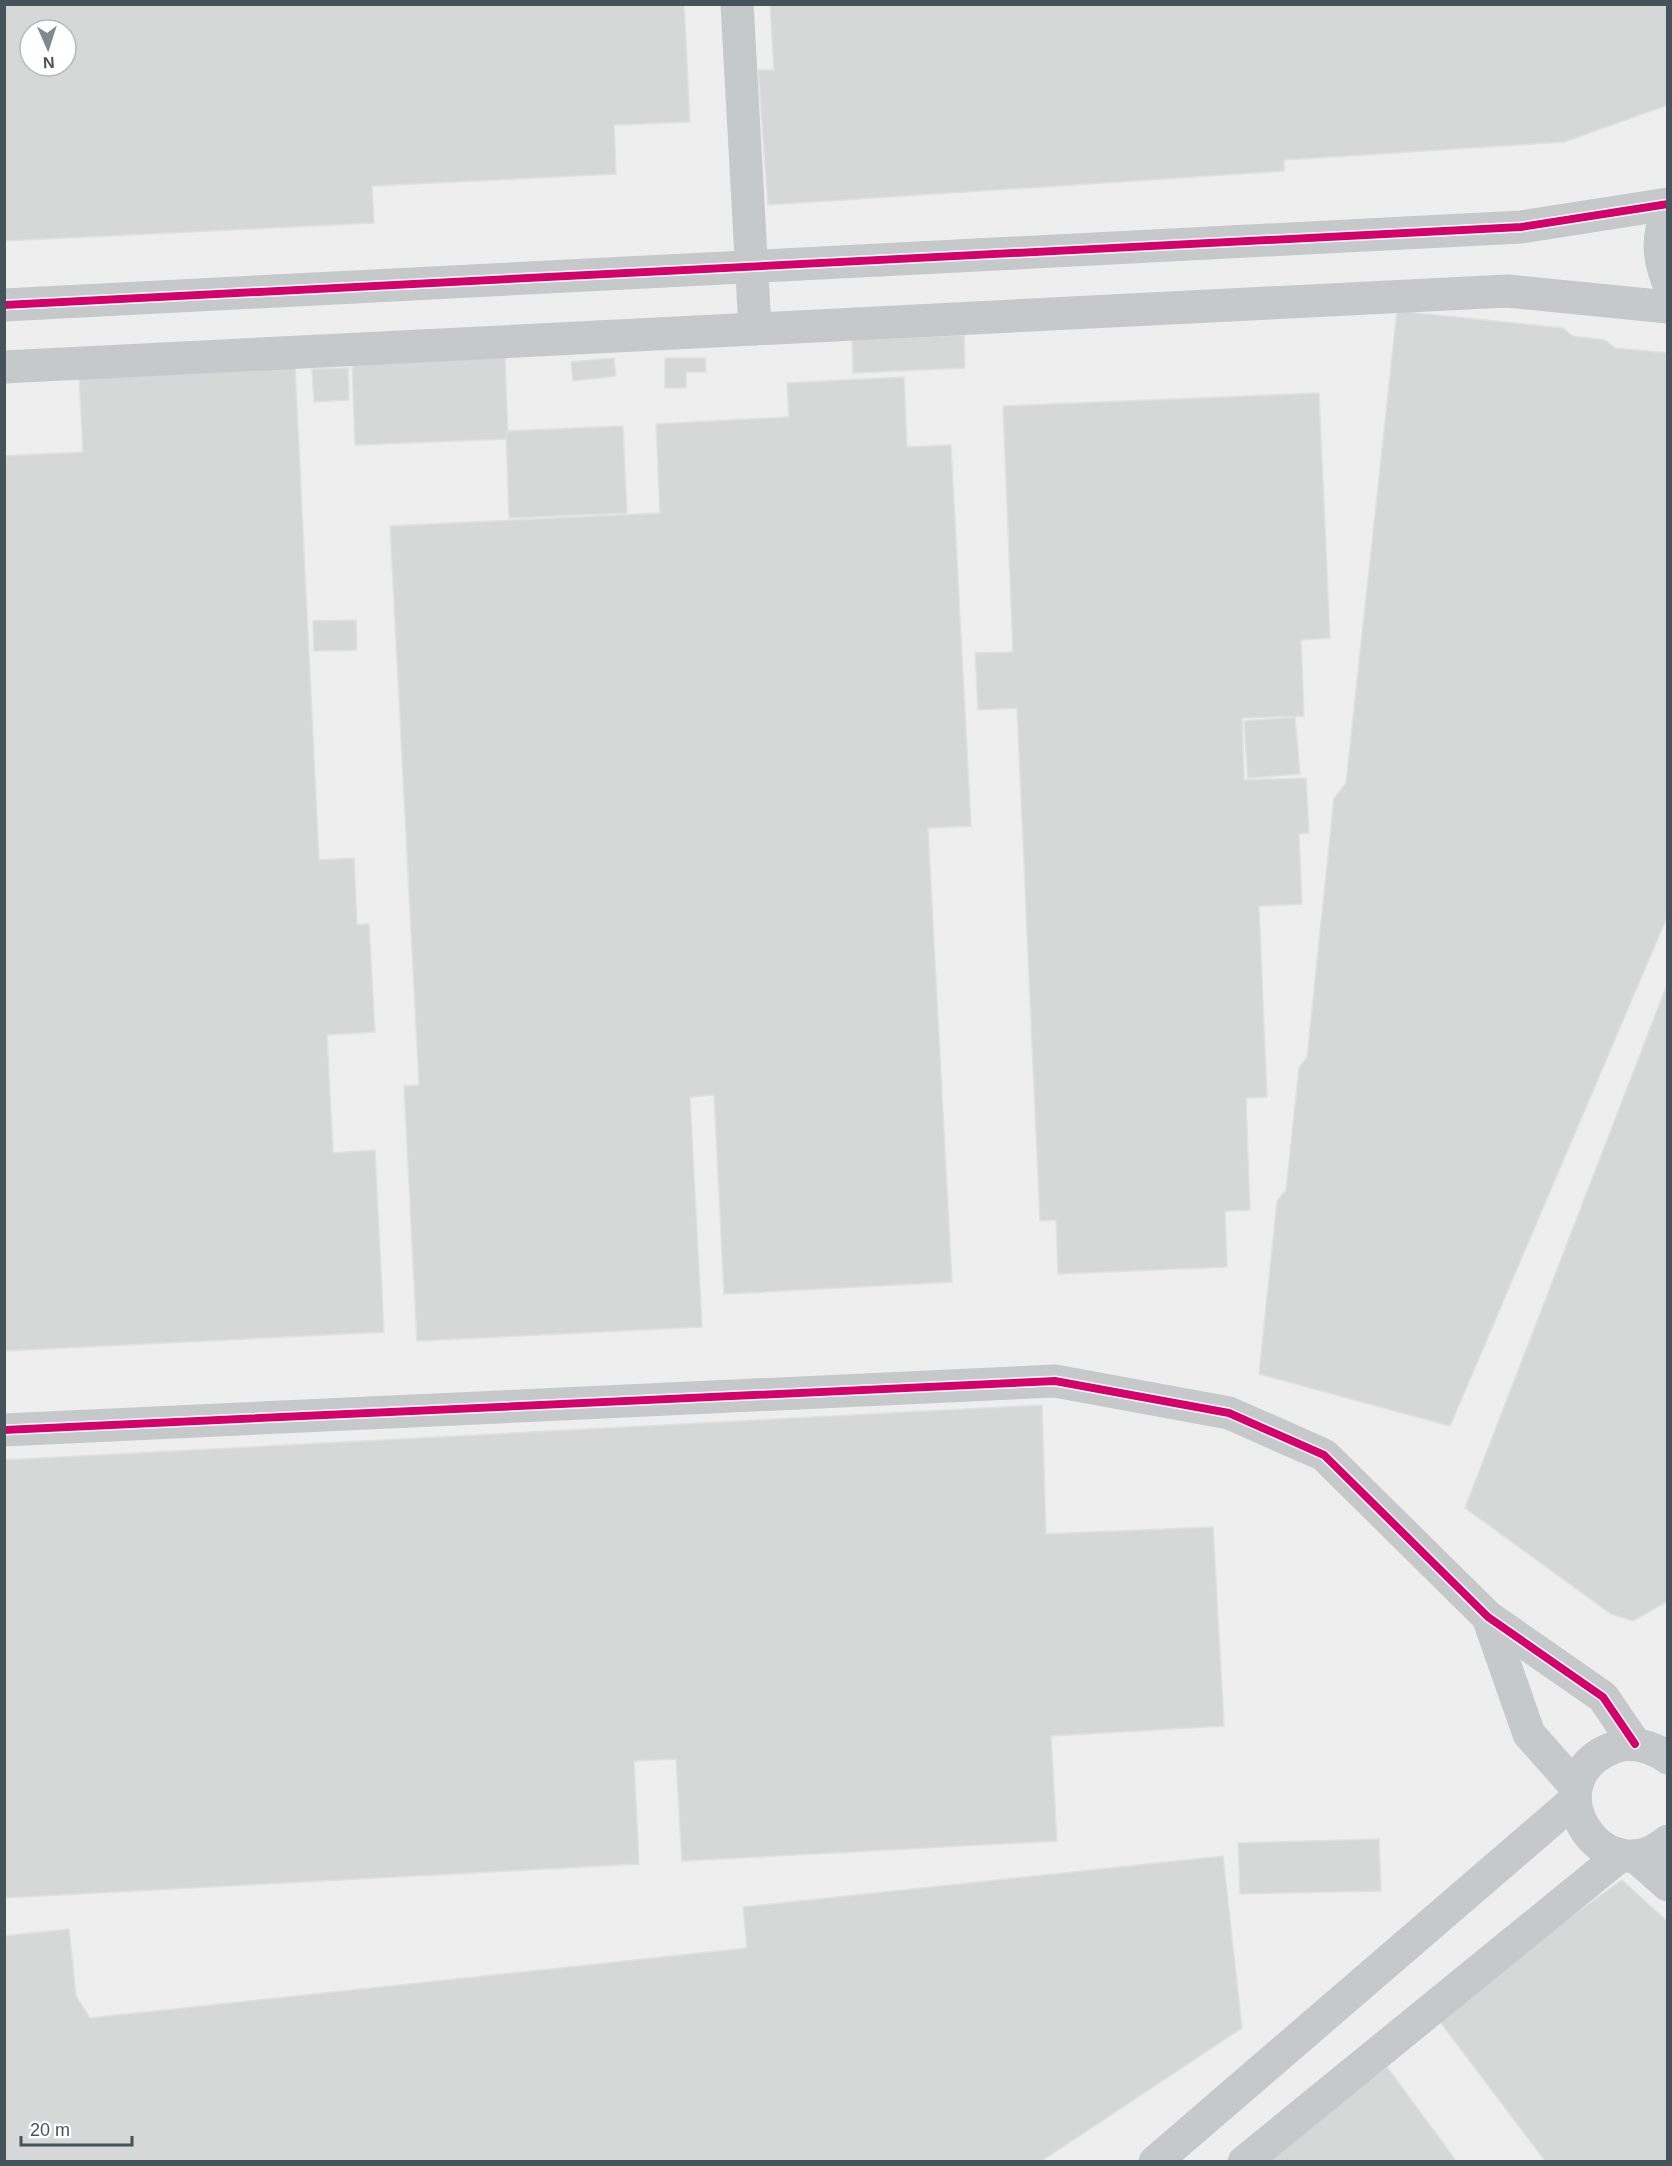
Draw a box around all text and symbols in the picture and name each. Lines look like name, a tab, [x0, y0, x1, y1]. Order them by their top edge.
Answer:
north arrow	[18, 18, 78, 78]
text: N	[43, 54, 55, 71]
scale bar	[21, 2109, 132, 2147]
text: 20 m	[30, 2120, 70, 2140]

